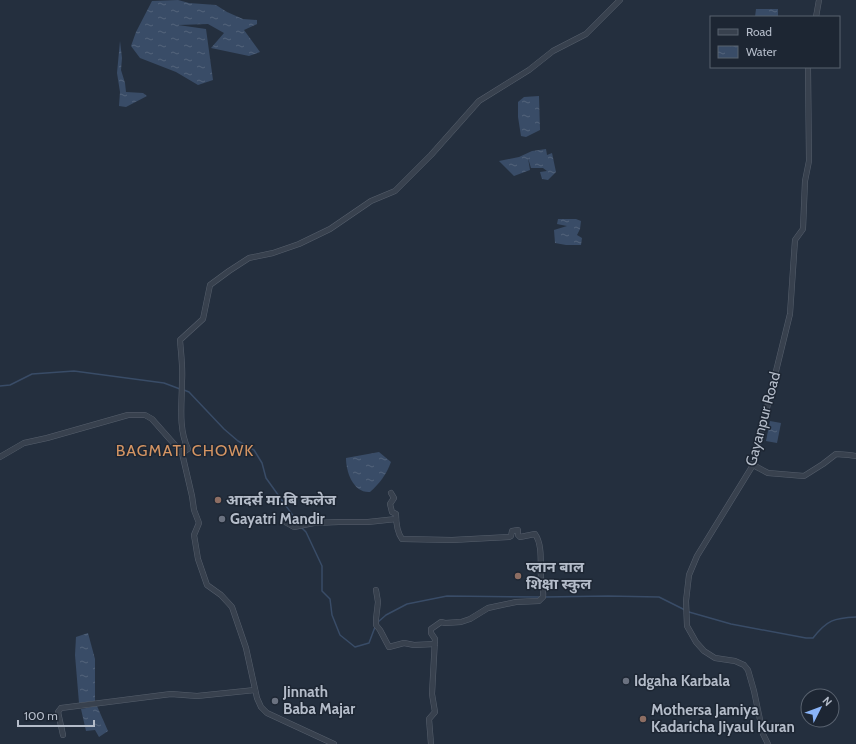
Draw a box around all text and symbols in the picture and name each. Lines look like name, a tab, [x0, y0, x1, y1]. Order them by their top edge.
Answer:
legend	[710, 16, 840, 68]
text: Road	[746, 24, 772, 39]
text: Water	[746, 44, 777, 59]
street label: Gayanpur Road	[742, 370, 784, 468]
district label: BAGMATI CHOWK	[116, 441, 254, 460]
place label: आदर्स मा.बि कलेज	[226, 491, 337, 509]
marker: आदर्स मा.बि कलेज	[213, 495, 223, 505]
place label: Gayatri Mandir	[230, 510, 325, 528]
marker: Gayatri Mandir	[217, 514, 227, 524]
place label: प्लान बाल शिक्षा स्कुल	[526, 558, 592, 594]
marker: प्लान बाल शिक्षा स्कुल	[513, 571, 523, 581]
place label: Idgaha Karbala	[634, 672, 730, 690]
marker: Idgaha Karbala	[621, 676, 631, 686]
place label: Jinnath Baba Majar	[282, 683, 355, 718]
north arrow	[800, 688, 840, 728]
text: N	[820, 694, 835, 709]
marker: Jinnath Baba Majar	[270, 696, 280, 706]
place label: Mothersa Jamiya Kadaricha Jiyaul Kuran	[651, 701, 795, 736]
scale bar	[18, 702, 94, 728]
text: 100 m	[24, 708, 58, 723]
marker: Mothersa Jamiya Kadaricha Jiyaul Kuran	[638, 714, 648, 724]

